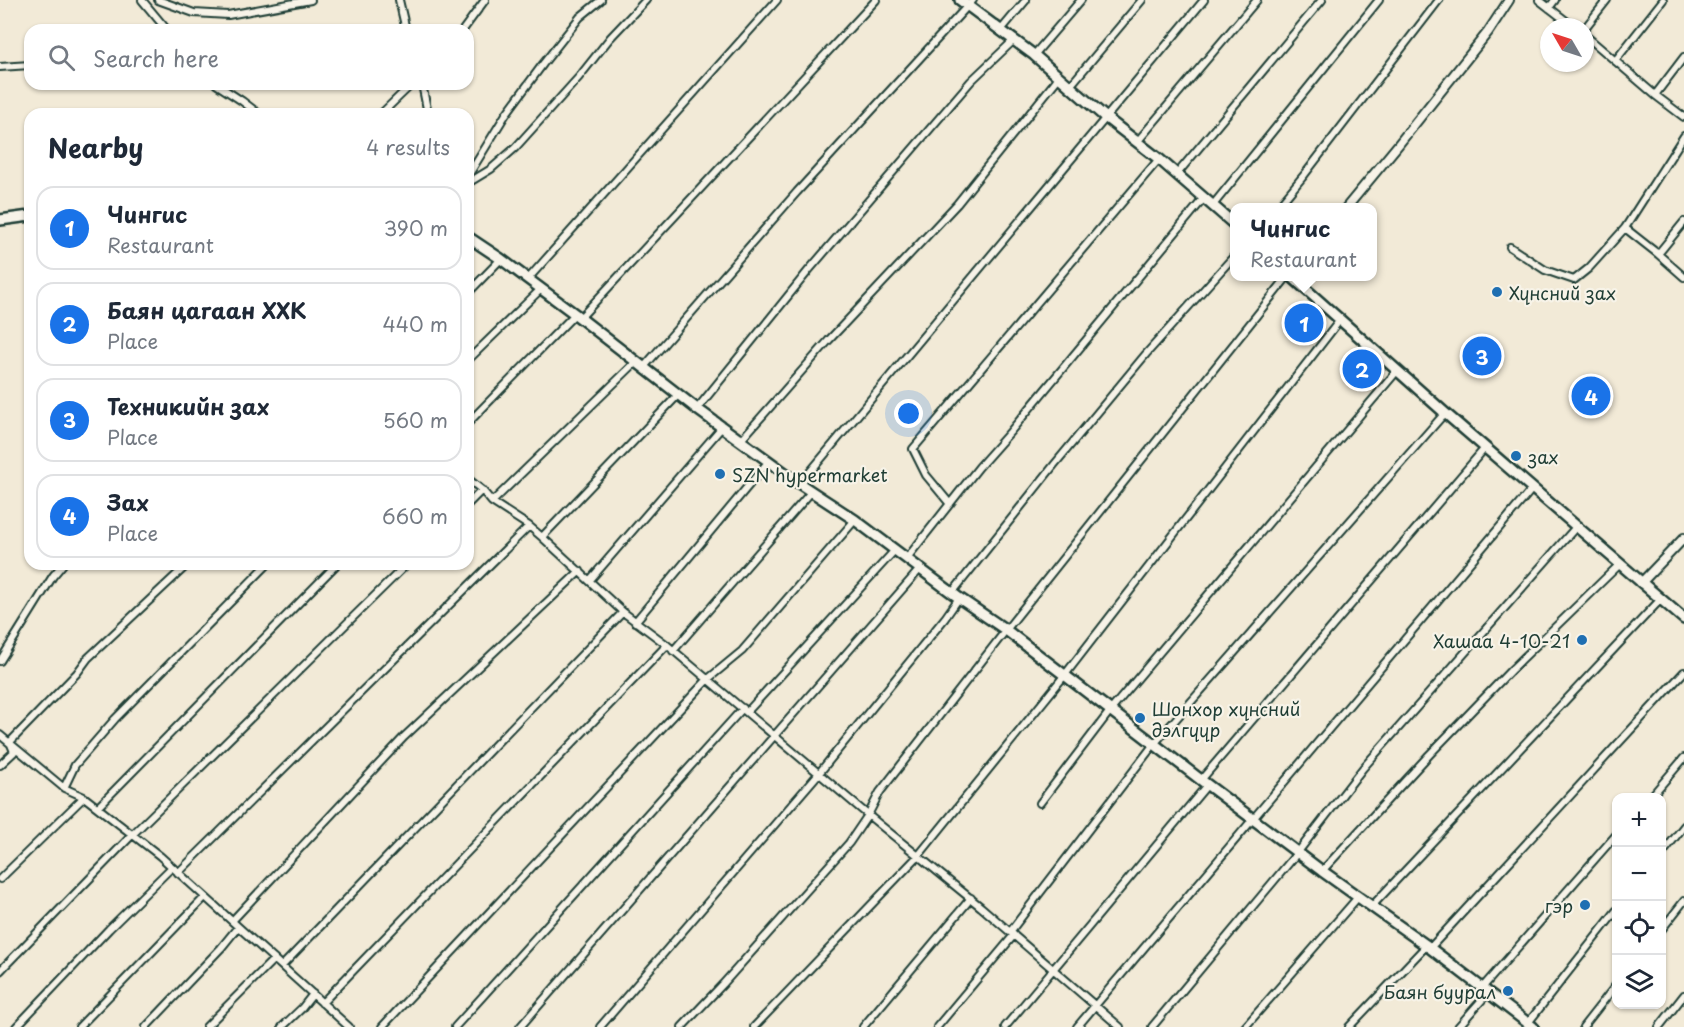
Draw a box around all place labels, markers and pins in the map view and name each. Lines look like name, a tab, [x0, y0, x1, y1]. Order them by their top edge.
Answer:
place label: Хүнсний зах	[1509, 279, 1616, 306]
marker: Хүнсний зах	[1490, 285, 1504, 299]
pin: 1	[1284, 300, 1324, 346]
pin: 3	[1462, 334, 1502, 378]
pin: 2	[1342, 346, 1382, 392]
pin: 4	[1572, 374, 1610, 418]
place label: зах	[1527, 443, 1558, 470]
marker: зах	[1509, 449, 1523, 463]
place label: SZN hypermarket	[732, 461, 888, 488]
marker: SZN hypermarket	[713, 467, 727, 481]
place label: Хашаа 4-10-21	[1433, 627, 1570, 654]
marker: Хашаа 4-10-21	[1575, 633, 1589, 647]
place label: Шонхор хүнсний дэлгүүр	[1152, 695, 1300, 743]
marker: Шонхор хүнсний дэлгүүр	[1133, 711, 1147, 725]
place label: гэр	[1545, 892, 1573, 919]
marker: гэр	[1578, 898, 1592, 912]
place label: Баян буурал	[1384, 978, 1496, 1005]
marker: Баян буурал	[1501, 984, 1515, 998]

